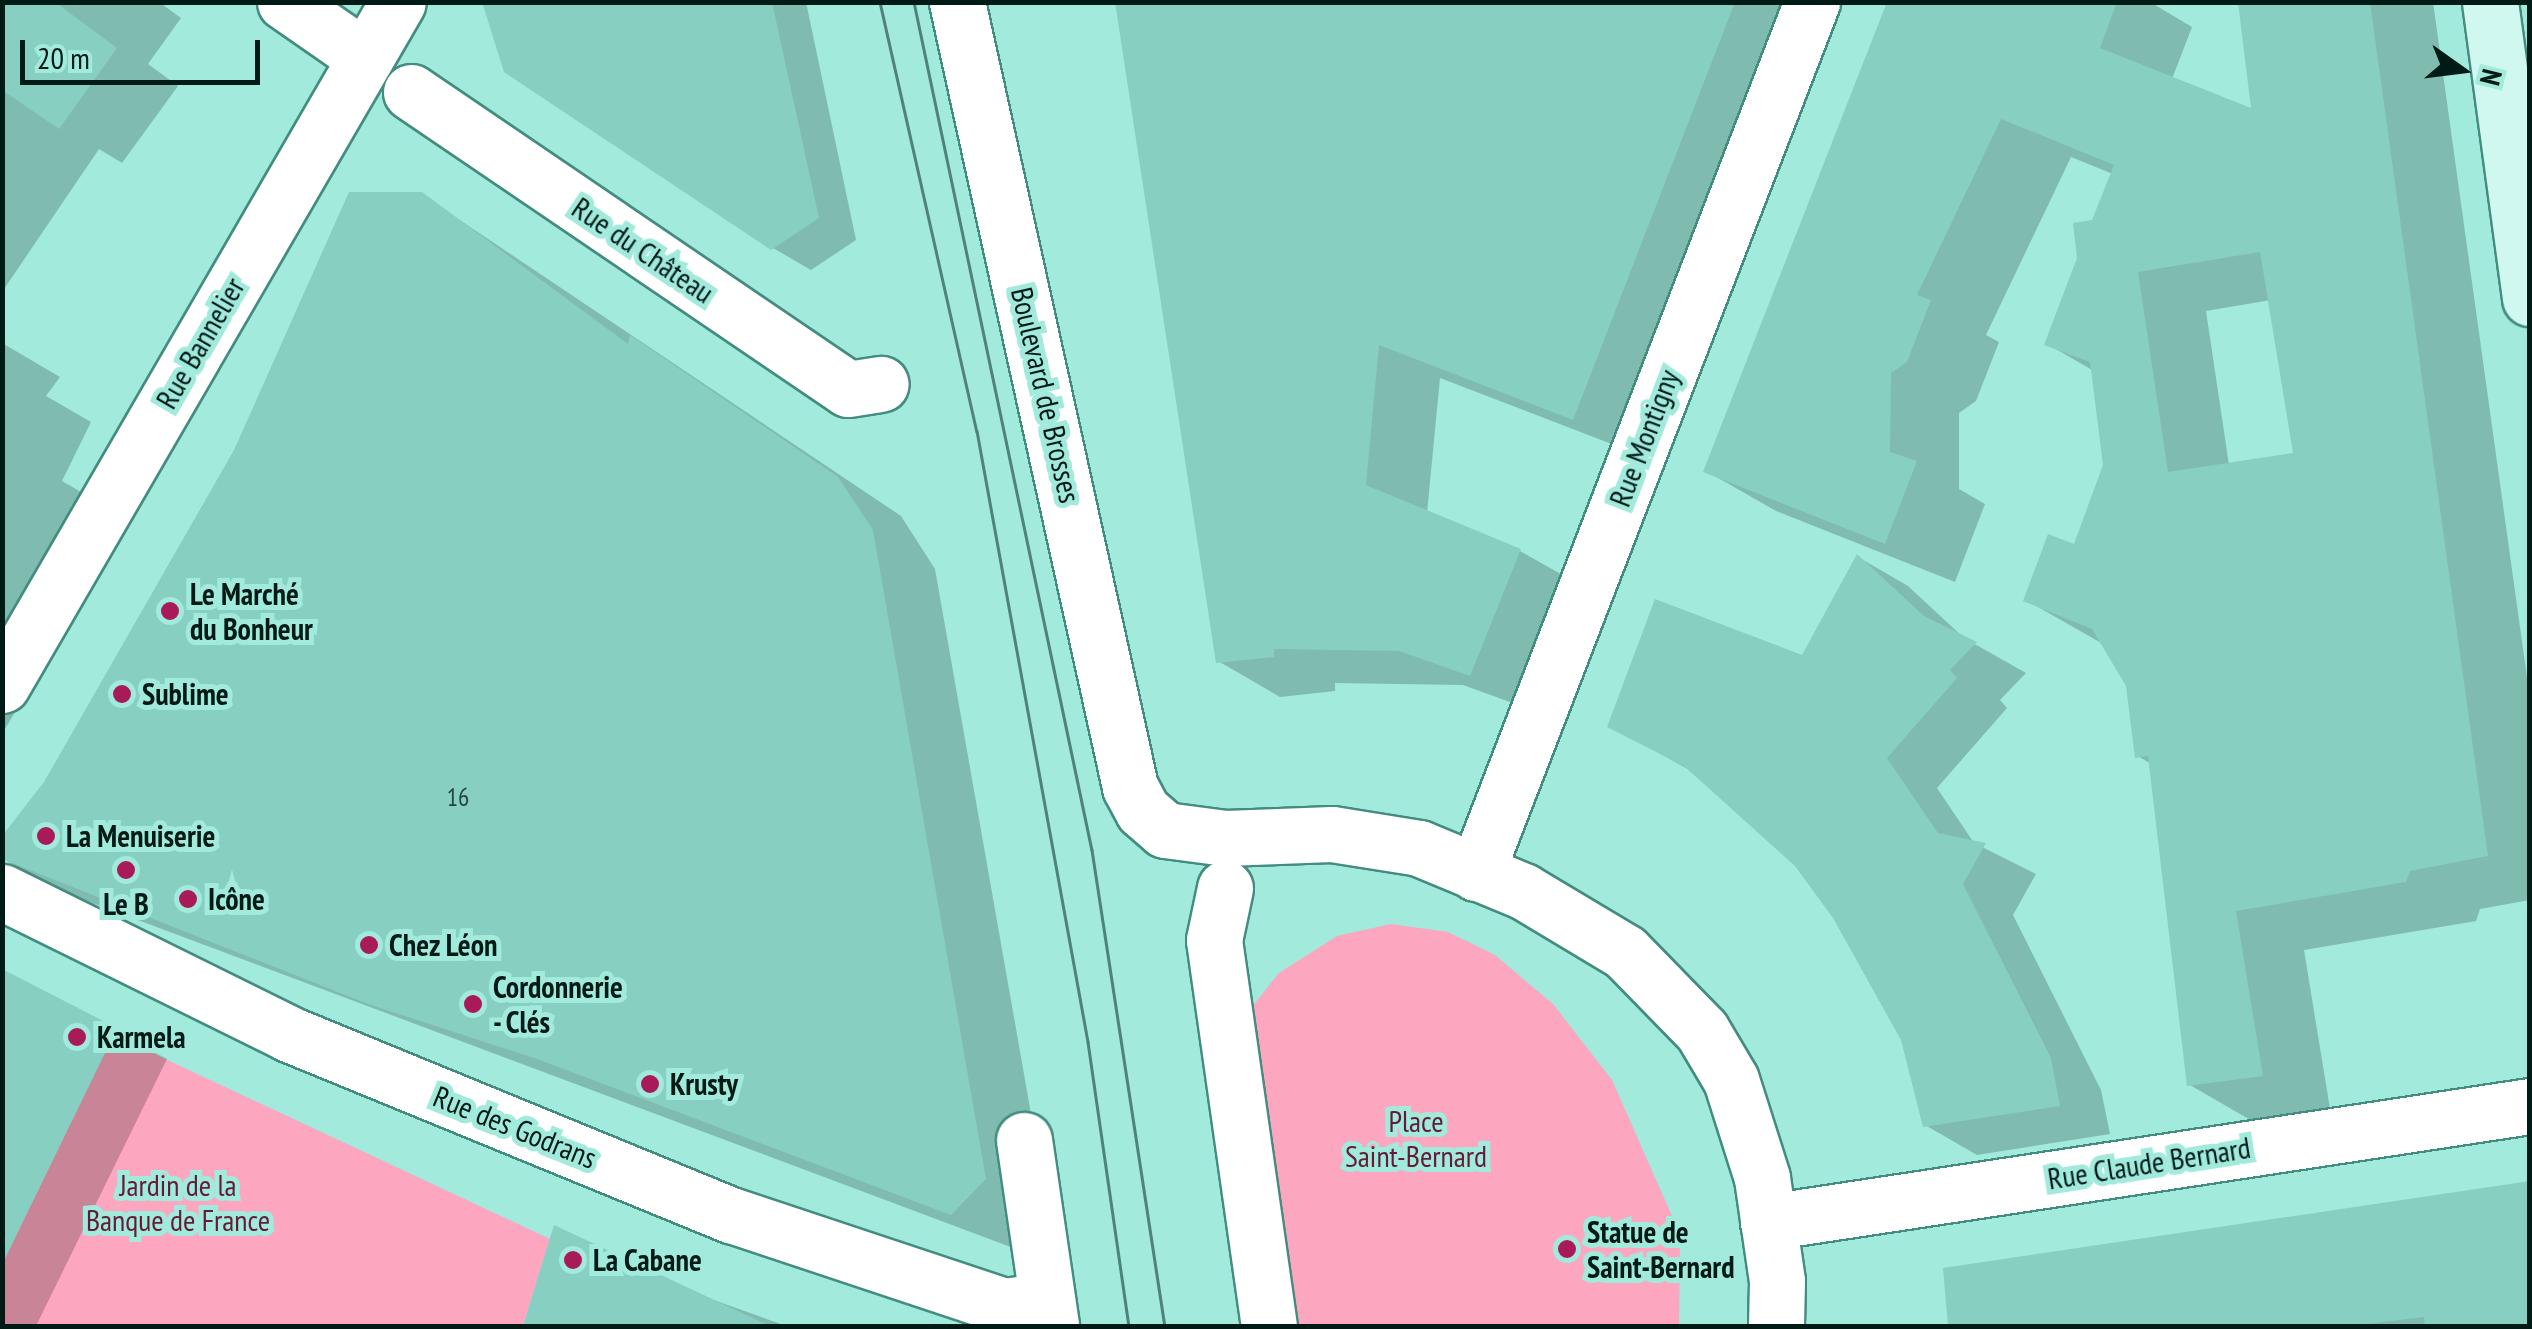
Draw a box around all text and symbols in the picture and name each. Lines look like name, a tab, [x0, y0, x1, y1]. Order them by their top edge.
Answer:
scale bar	[25, 20, 265, 82]
north arrow	[2412, 20, 2512, 120]
text: 20 m	[37, 38, 90, 77]
text: N	[2472, 66, 2511, 89]
street label: Rue du Château	[565, 190, 721, 310]
street label: Rue Bannelier	[148, 271, 252, 415]
street label: Boulevard de Brosses	[1004, 284, 1088, 506]
street label: Rue Montigny	[1601, 365, 1687, 511]
place label: Le Marché du Bonheur	[190, 576, 313, 646]
marker: Le Marché du Bonheur	[159, 600, 181, 622]
place label: Sublime	[142, 676, 229, 712]
marker: Sublime	[111, 683, 133, 705]
house number: 16	[447, 782, 469, 812]
place label: La Menuiserie	[66, 818, 215, 854]
marker: La Menuiserie	[35, 825, 57, 847]
marker: Le B	[115, 859, 137, 881]
place label: Icône	[208, 881, 265, 917]
place label: Le B	[103, 886, 149, 922]
marker: Icône	[177, 888, 199, 910]
place label: Chez Léon	[389, 927, 498, 963]
marker: Chez Léon	[358, 934, 380, 956]
place label: Cordonnerie - Clés	[493, 969, 623, 1040]
marker: Cordonnerie - Clés	[462, 993, 484, 1015]
place label: Karmela	[97, 1019, 186, 1055]
marker: Karmela	[66, 1026, 88, 1048]
place label: Krusty	[670, 1066, 738, 1102]
marker: Krusty	[639, 1073, 661, 1095]
street label: Rue des Godrans	[428, 1078, 602, 1176]
park label: Place Saint-Bernard	[1345, 1103, 1487, 1174]
street label: Rue Claude Bernard	[2045, 1129, 2253, 1197]
park label: Jardin de la Banque de France	[86, 1167, 270, 1238]
place label: Statue de Saint-Bernard	[1587, 1214, 1735, 1284]
marker: Statue de Saint-Bernard	[1556, 1238, 1578, 1260]
place label: La Cabane	[593, 1242, 702, 1278]
marker: La Cabane	[562, 1249, 584, 1271]

